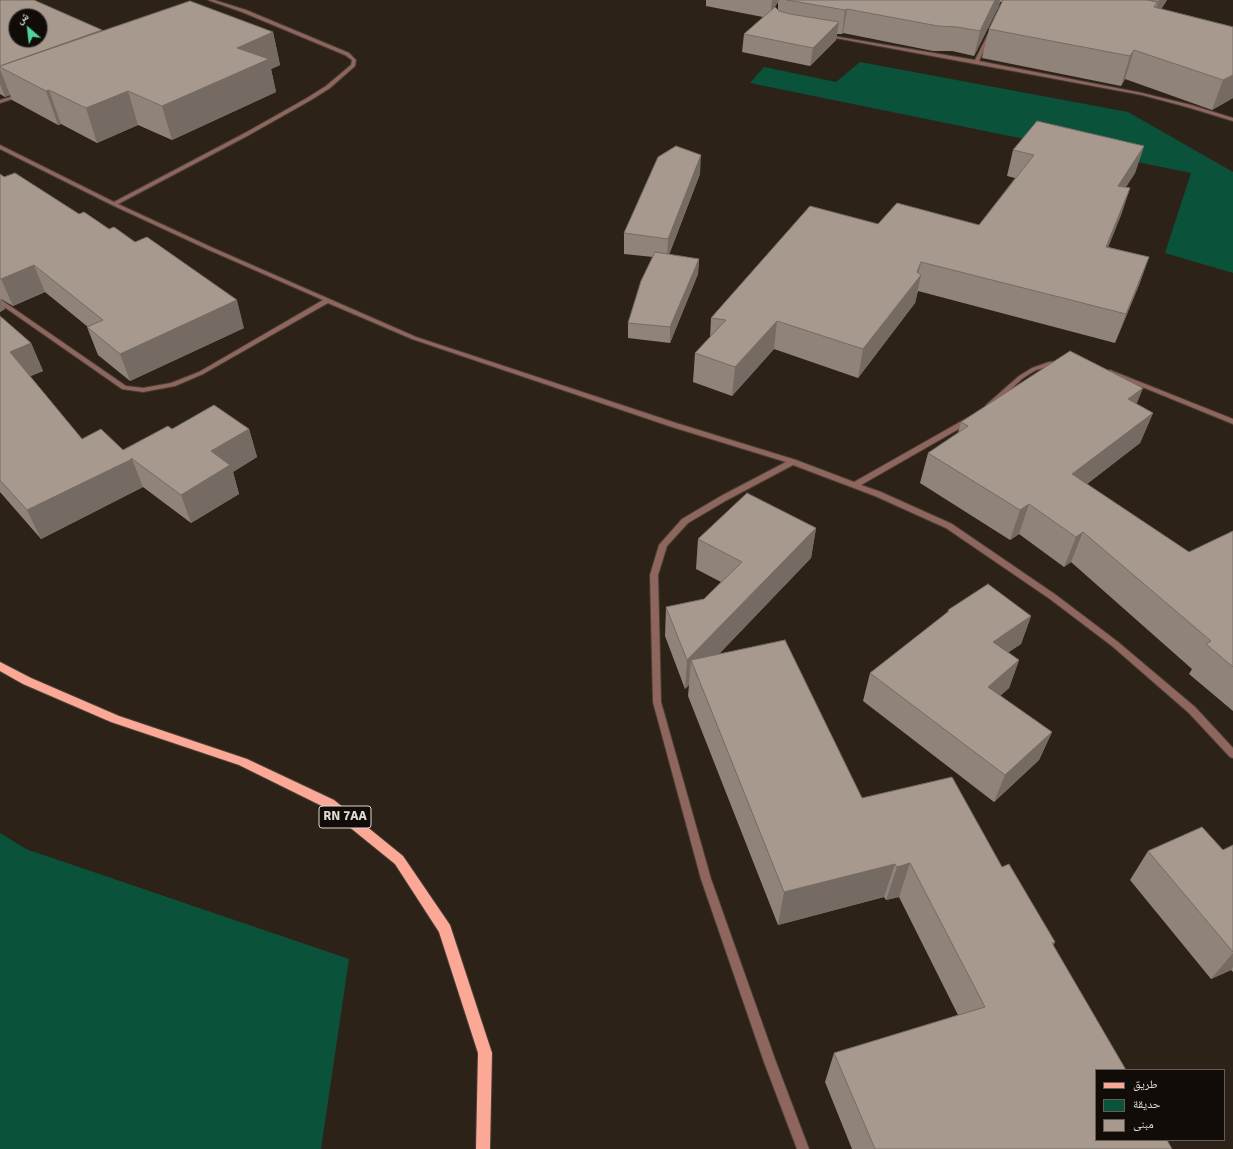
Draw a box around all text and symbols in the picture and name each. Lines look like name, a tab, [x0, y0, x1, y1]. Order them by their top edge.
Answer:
north arrow	[8, 8, 48, 48]
text: ش	[14, 9, 31, 26]
road number: RN 7AA	[319, 806, 371, 828]
legend	[1095, 1069, 1225, 1141]
text: طريق	[1133, 1077, 1158, 1092]
text: حديقة	[1133, 1097, 1161, 1112]
text: مبنى	[1133, 1117, 1154, 1132]

